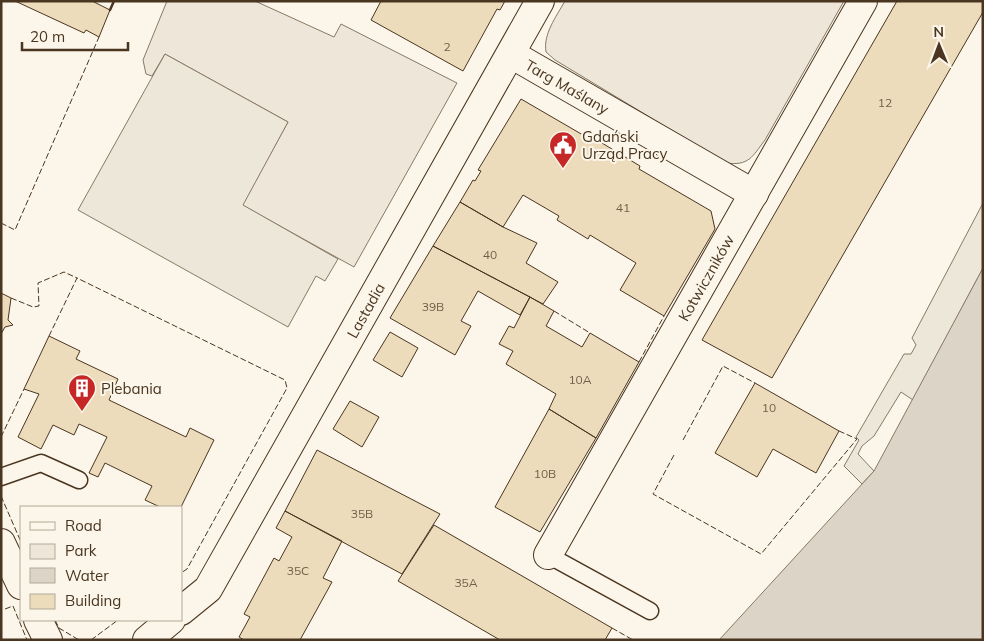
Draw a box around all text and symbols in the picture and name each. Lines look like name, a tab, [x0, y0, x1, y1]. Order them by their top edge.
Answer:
scale bar	[22, 20, 129, 52]
north arrow	[914, 20, 964, 70]
text: N	[933, 23, 944, 41]
text: 20 m	[30, 27, 65, 46]
house number: 2	[443, 39, 451, 54]
street label: Targ Maślany	[522, 55, 613, 118]
house number: 12	[878, 95, 892, 110]
place label: Gdański Urząd Pracy	[582, 127, 668, 163]
public building icon: Gdański Urząd Pracy	[548, 130, 578, 169]
house number: 41	[616, 200, 630, 215]
street label: Kotwiczników	[674, 231, 738, 324]
house number: 40	[483, 247, 497, 262]
street label: Lastadia	[342, 279, 389, 341]
house number: 39B	[422, 299, 444, 314]
house number: 10A	[568, 372, 592, 387]
building icon: Plebania	[67, 373, 97, 412]
place label: Plebania	[101, 379, 162, 398]
house number: 10	[762, 400, 776, 415]
house number: 10B	[534, 466, 556, 481]
legend	[20, 506, 182, 621]
house number: 35B	[351, 506, 373, 521]
text: Road	[65, 516, 102, 535]
text: Park	[65, 541, 97, 560]
house number: 35C	[287, 563, 309, 578]
text: Water	[65, 566, 109, 585]
house number: 35A	[454, 575, 478, 590]
text: Building	[65, 591, 121, 610]

